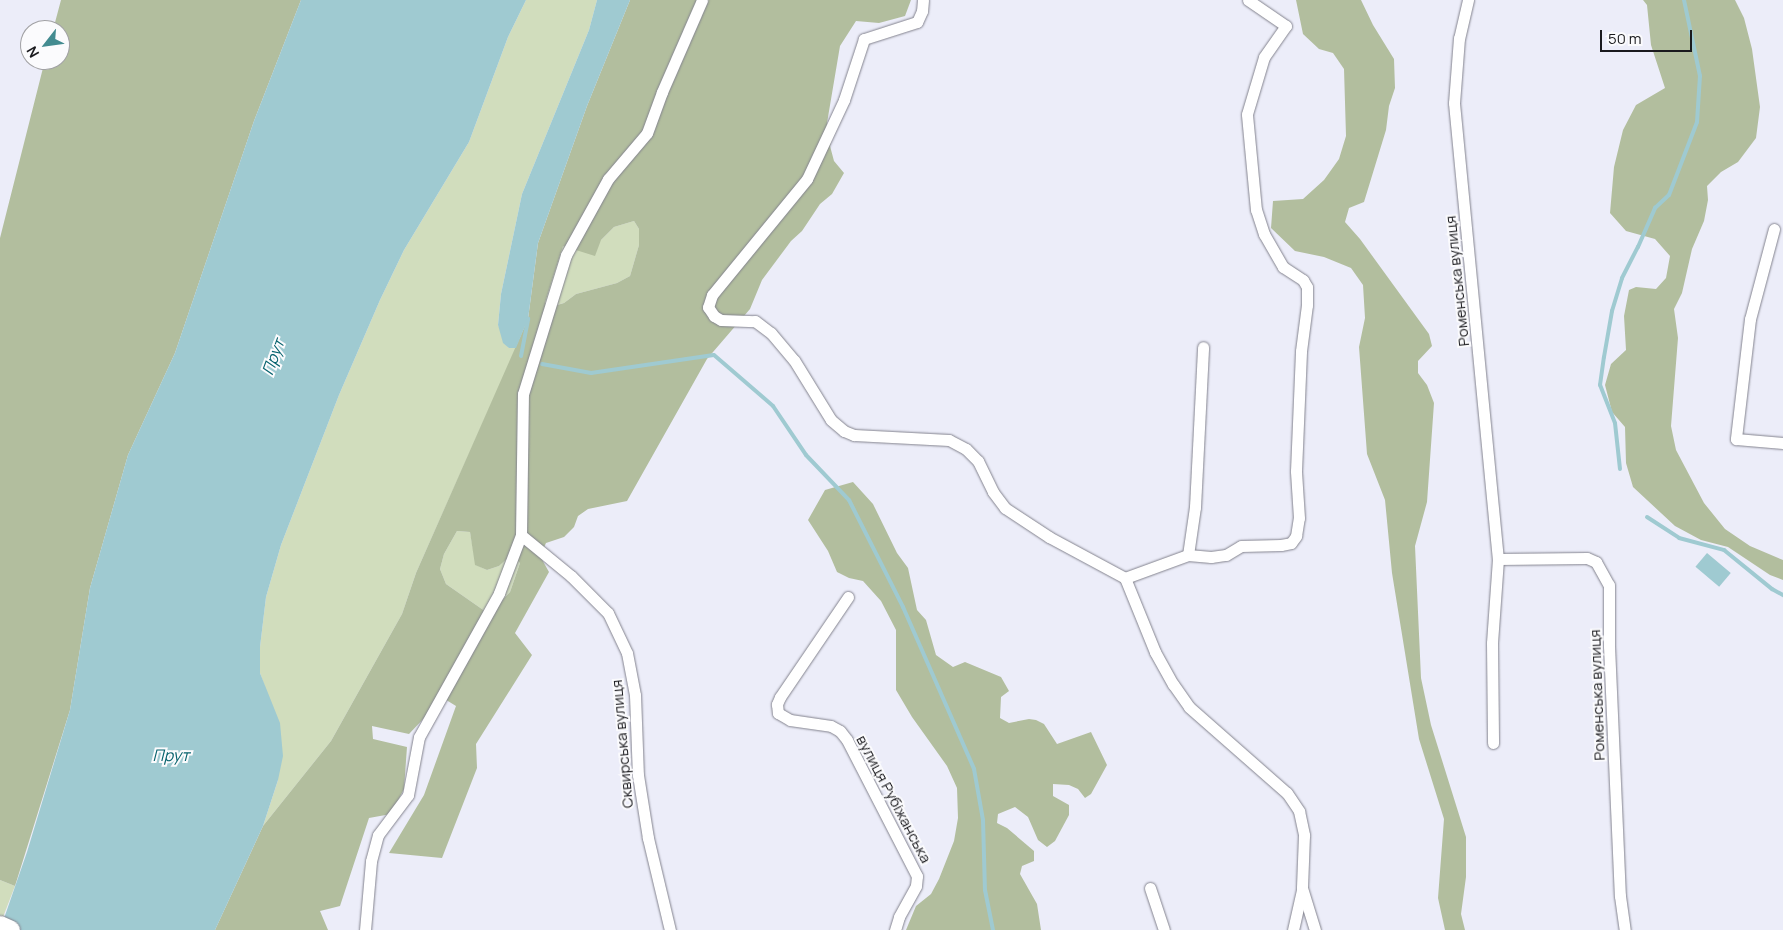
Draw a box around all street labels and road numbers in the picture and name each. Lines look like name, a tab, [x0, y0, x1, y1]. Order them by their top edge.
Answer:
street label: Роменська вулиця	[1441, 215, 1473, 347]
street label: Роменська вулиця	[1586, 629, 1608, 761]
street label: Сквирська вулиця	[607, 679, 637, 809]
street label: вулиця Рубіжанська	[853, 732, 935, 866]

